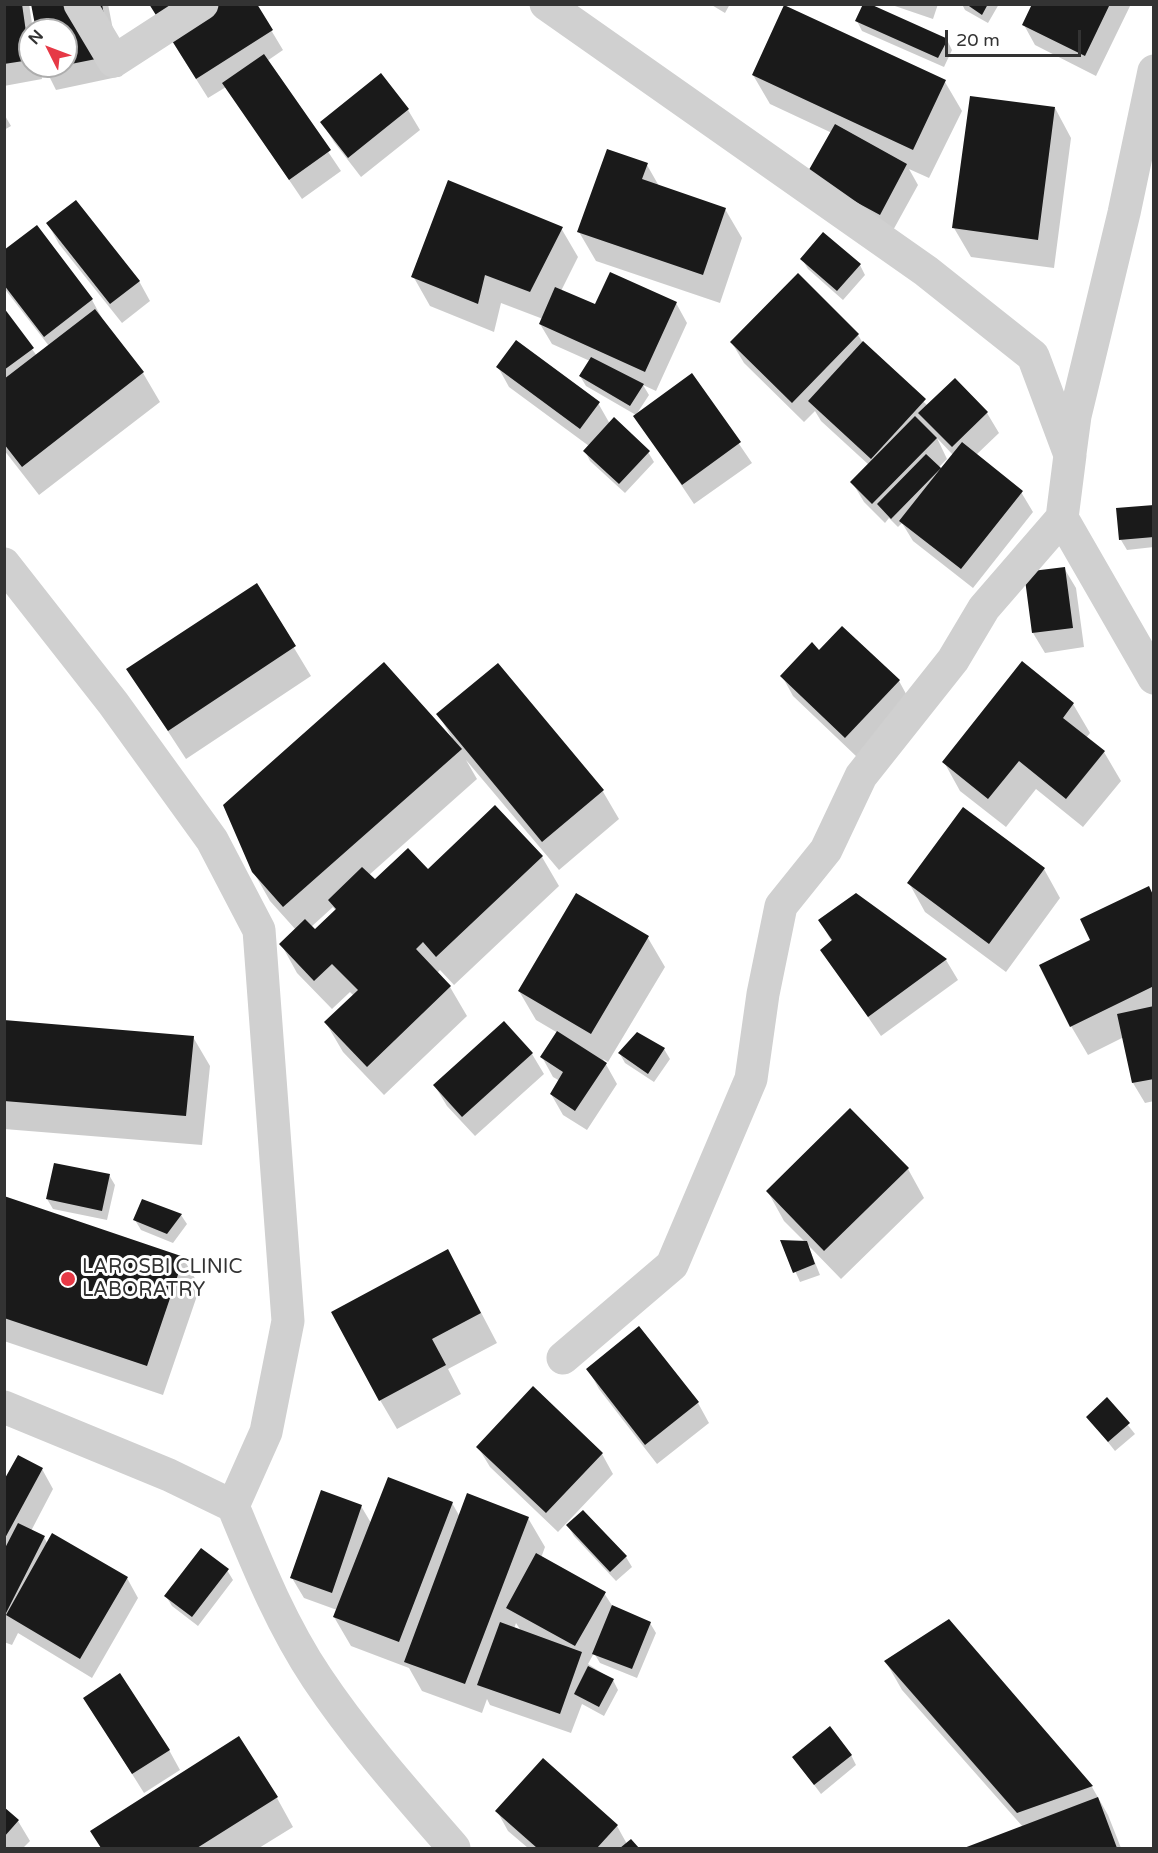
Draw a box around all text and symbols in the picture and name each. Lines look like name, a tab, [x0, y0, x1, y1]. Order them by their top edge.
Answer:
north arrow	[18, 18, 78, 78]
scale bar	[948, 18, 1084, 56]
text: N	[24, 26, 48, 49]
text: 20 m	[956, 29, 1000, 51]
place label: LAROSBI CLINIC LABORATRY	[82, 1256, 242, 1303]
marker: LAROSBI CLINIC LABORATRY	[59, 1270, 77, 1288]

